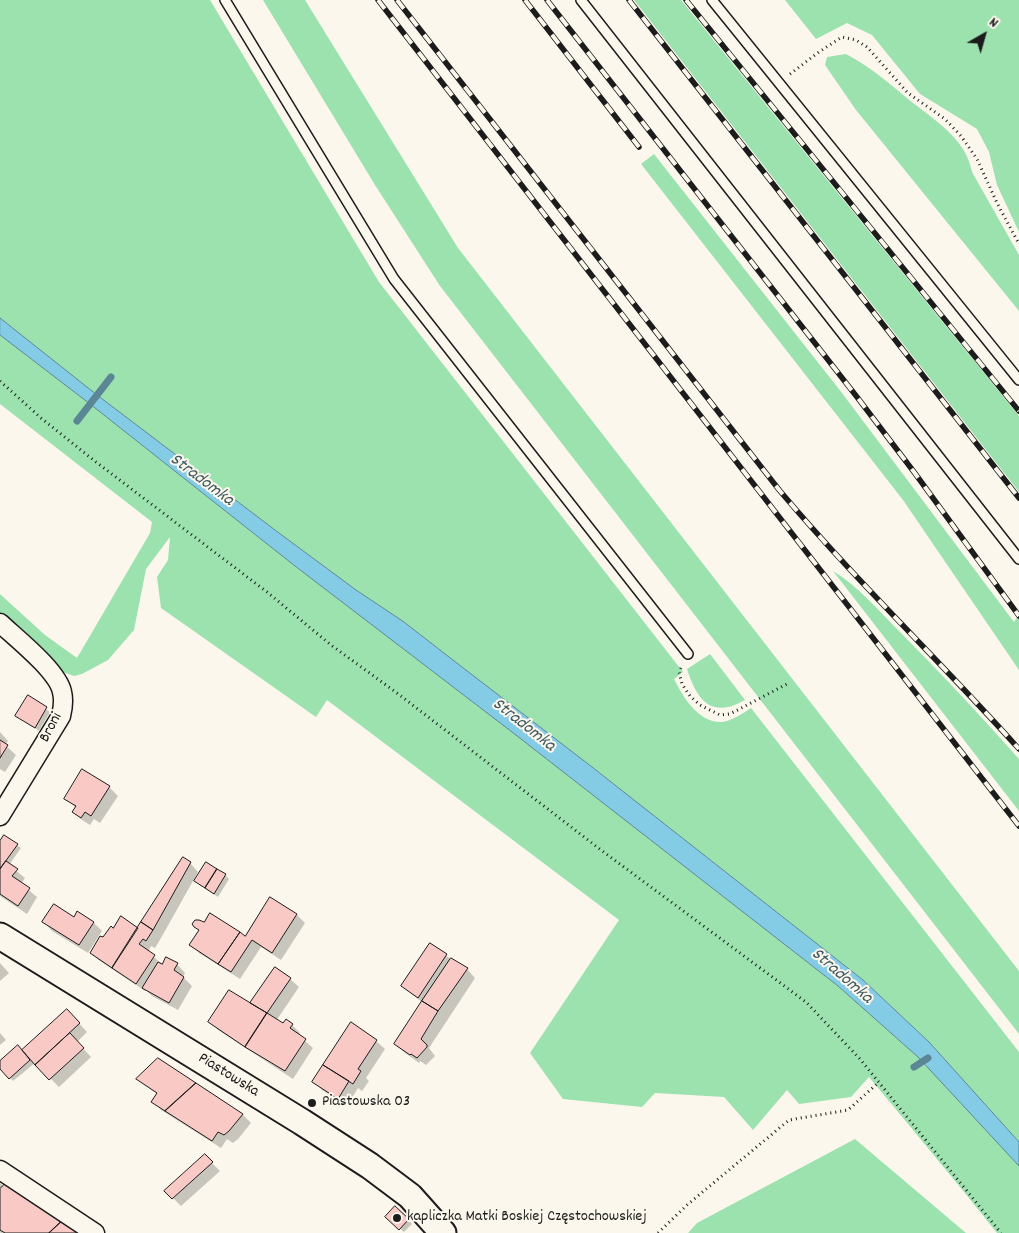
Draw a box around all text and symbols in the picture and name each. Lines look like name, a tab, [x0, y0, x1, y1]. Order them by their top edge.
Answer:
north arrow	[959, 10, 1009, 60]
text: N	[984, 13, 1002, 33]
water label: Stradomka	[165, 450, 237, 512]
water label: Stradomka	[487, 695, 559, 757]
street label: Broni	[36, 710, 68, 746]
water label: Stradomka	[806, 944, 876, 1010]
street label: Piastowska	[194, 1050, 262, 1102]
place label: Piastowska 03	[322, 1093, 410, 1113]
marker: Piastowska 03	[306, 1097, 318, 1109]
place label: kapliczka Matki Boskiej Częstochowskiej	[407, 1208, 647, 1228]
marker: kapliczka Matki Boskiej Częstochowskiej	[391, 1212, 403, 1224]

